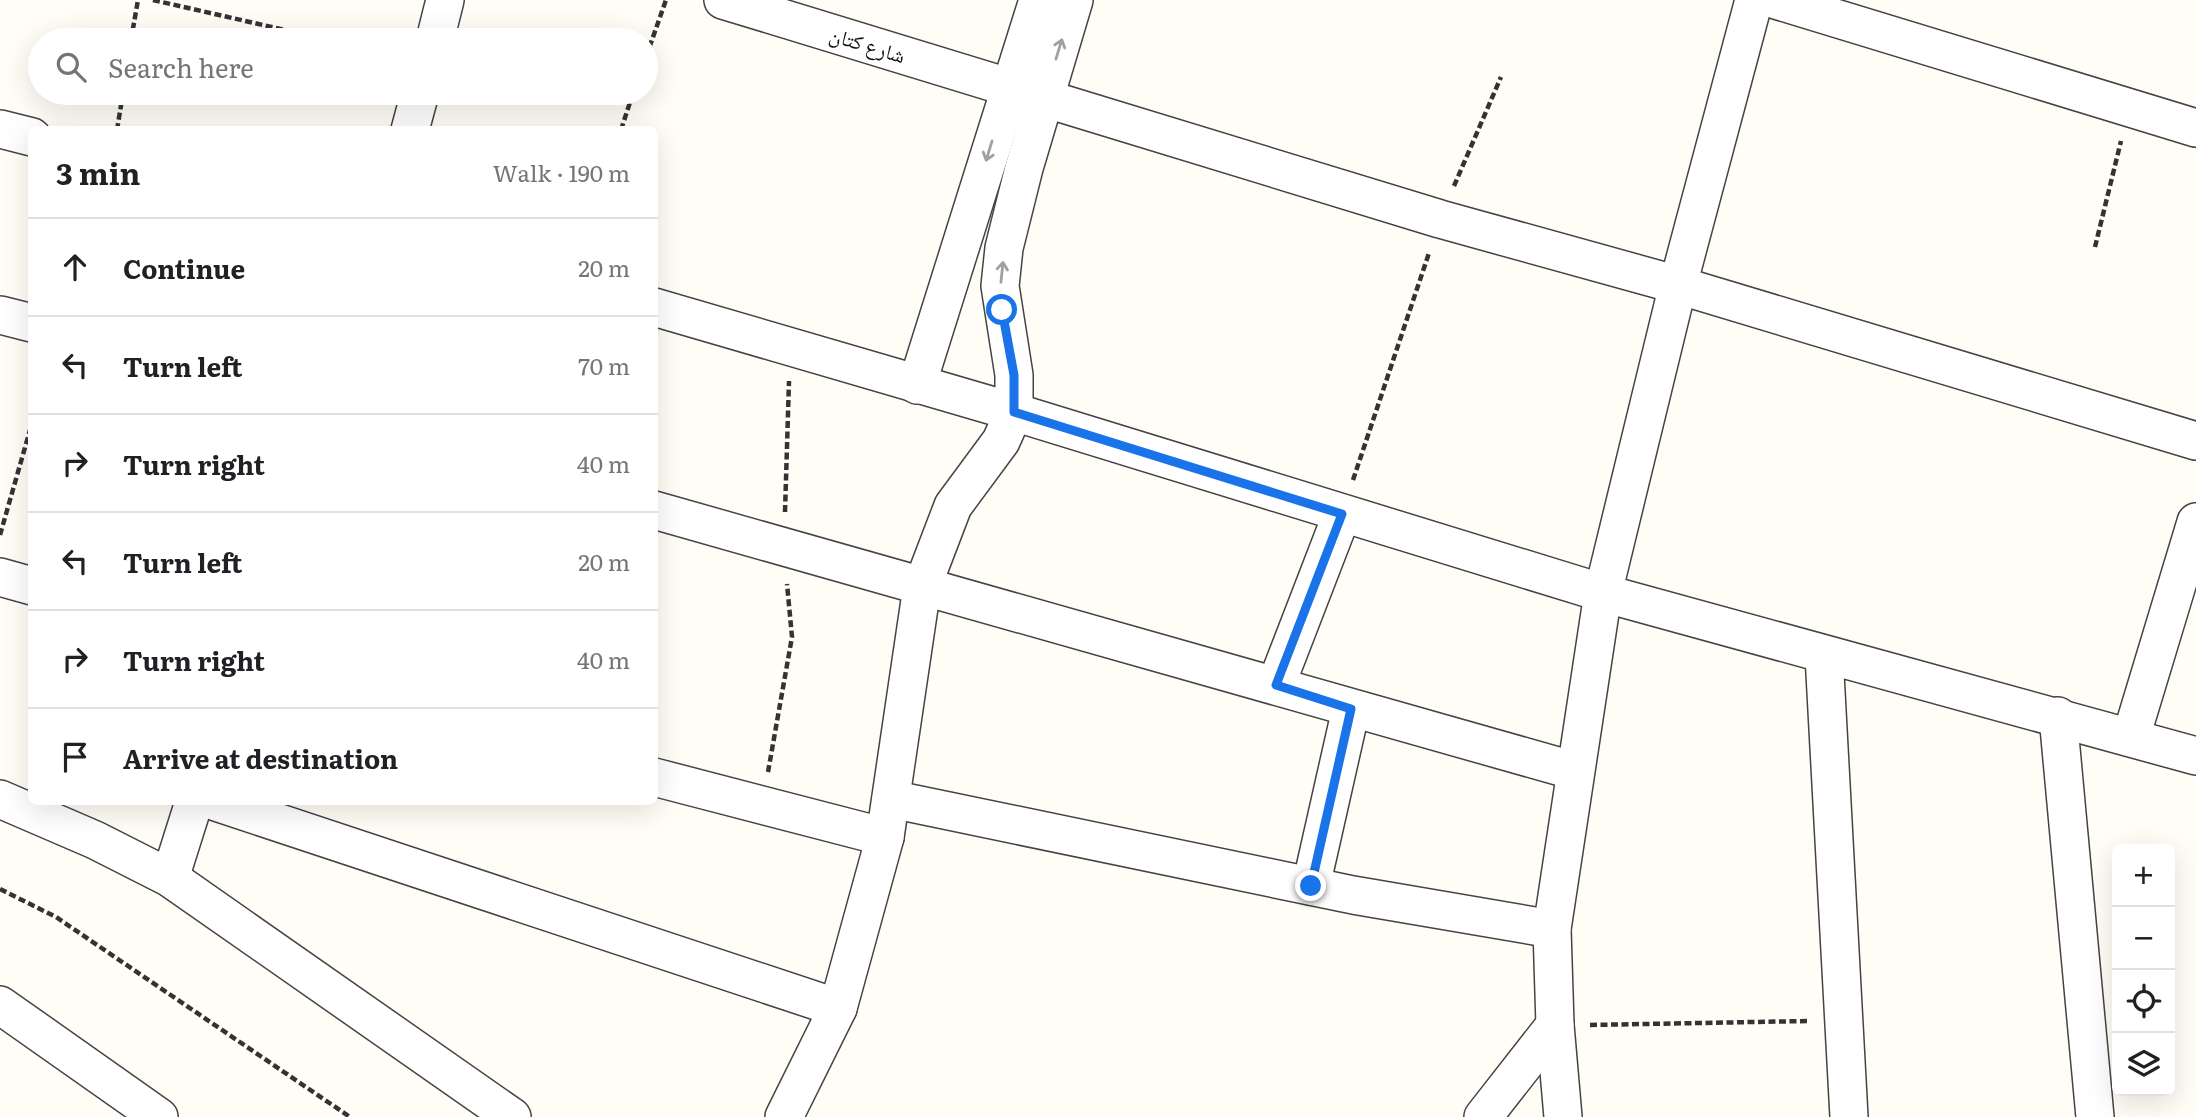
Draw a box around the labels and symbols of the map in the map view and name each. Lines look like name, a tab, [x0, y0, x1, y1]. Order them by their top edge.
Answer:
street label: شارع كتان	[826, 17, 910, 69]
one-way arrow	[1054, 38, 1067, 60]
one-way arrow	[982, 140, 995, 162]
one-way arrow	[996, 261, 1009, 284]
route start	[986, 294, 1017, 325]
route end	[1295, 870, 1326, 901]

